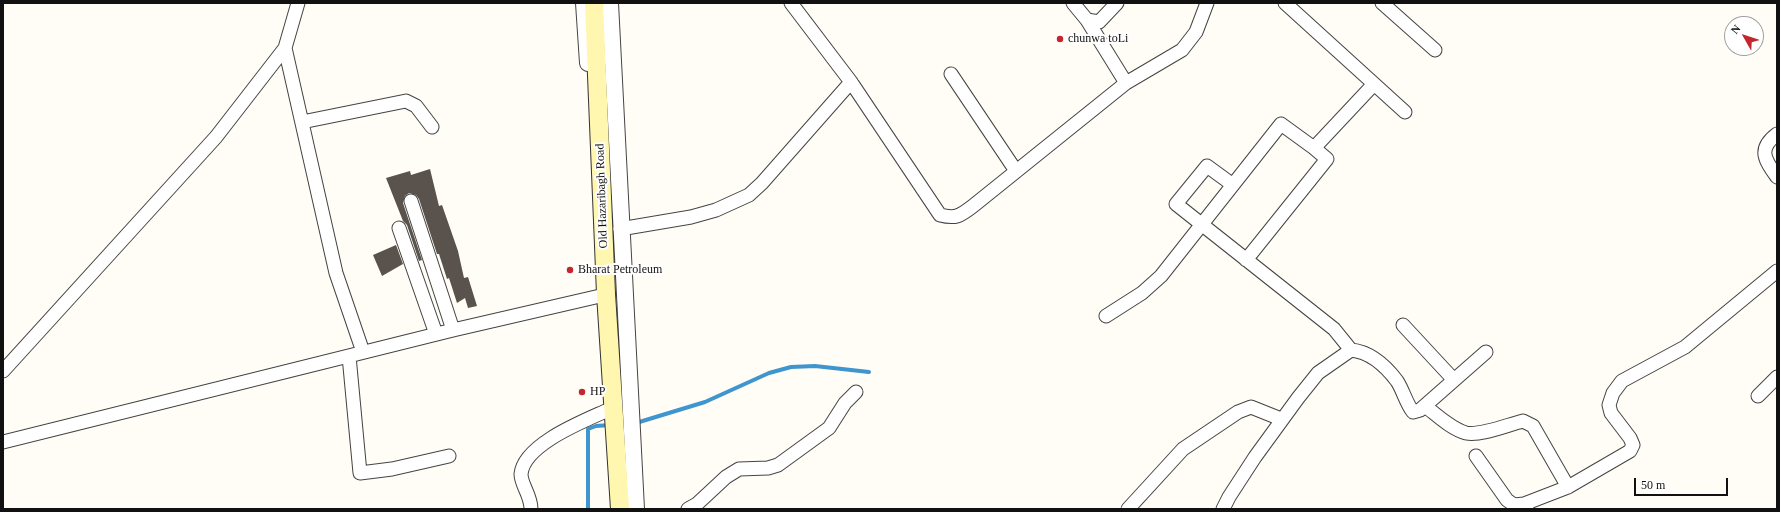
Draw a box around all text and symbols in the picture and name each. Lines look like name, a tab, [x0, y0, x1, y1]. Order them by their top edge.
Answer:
north arrow	[1724, 16, 1764, 56]
text: N	[1728, 22, 1743, 36]
place label: chunwa toLi	[1068, 32, 1128, 46]
marker: chunwa toLi	[1055, 34, 1065, 44]
street label: Old Hazaribagh Road	[593, 143, 611, 249]
place label: Bharat Petroleum	[578, 263, 662, 277]
marker: Bharat Petroleum	[565, 265, 575, 275]
place label: HP	[590, 385, 605, 399]
marker: HP	[577, 387, 587, 397]
scale bar	[1636, 470, 1730, 496]
text: 50 m	[1641, 478, 1665, 492]

